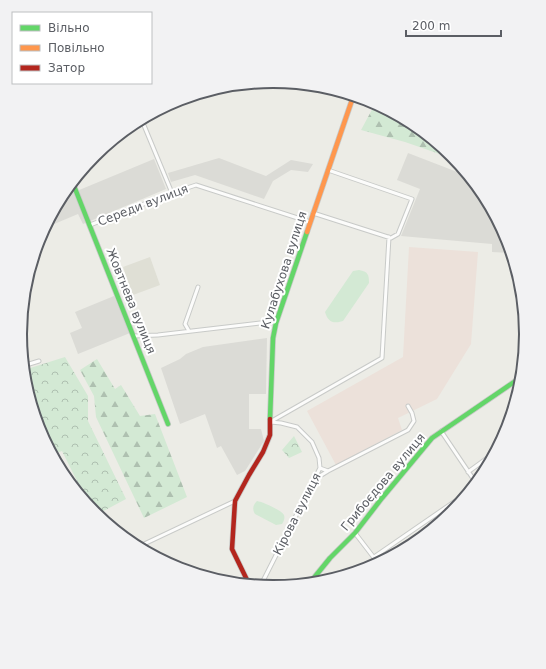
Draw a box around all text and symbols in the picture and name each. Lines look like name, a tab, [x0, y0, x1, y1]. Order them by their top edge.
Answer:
legend	[12, 12, 152, 84]
scale bar	[406, 12, 501, 38]
text: 200 m	[412, 19, 450, 33]
text: Вільно	[48, 21, 90, 35]
text: Повільно	[48, 41, 105, 55]
text: Затор	[48, 61, 85, 75]
street label: Середи вулиця	[96, 181, 190, 229]
street label: Кулабухова вулиця	[258, 209, 310, 331]
street label: Жовтнева вулиця	[103, 246, 159, 356]
street label: Грибоєдова вулиця	[338, 430, 428, 534]
street label: Кірова вулиця	[270, 471, 324, 557]

